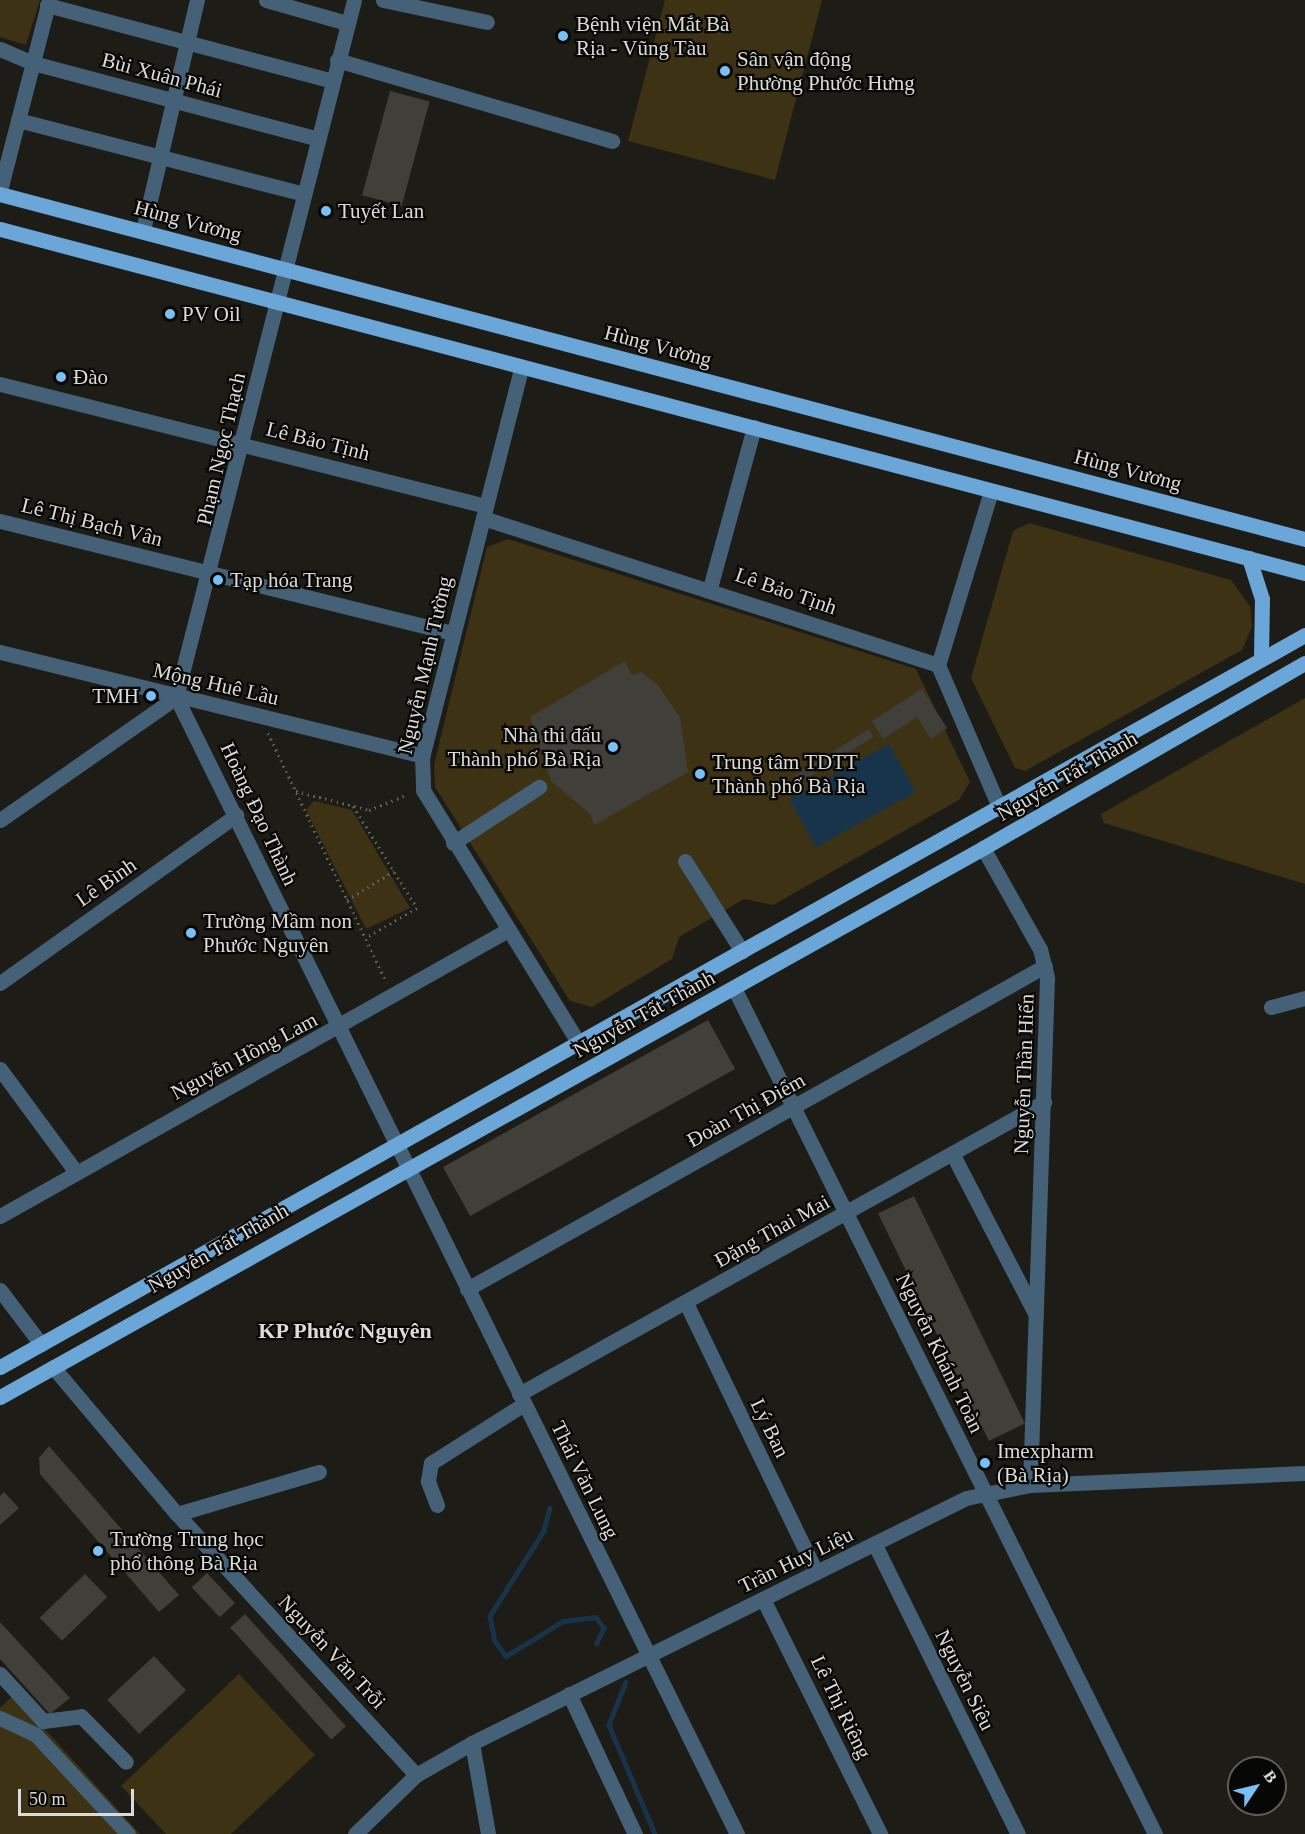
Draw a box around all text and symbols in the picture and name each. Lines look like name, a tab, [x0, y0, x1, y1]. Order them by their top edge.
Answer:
place label: Bệnh viện Mắt Bà Rịa - Vũng Tàu	[576, 11, 729, 61]
marker: Bệnh viện Mắt Bà Rịa - Vũng Tàu	[554, 27, 572, 45]
place label: Sân vận động Phường Phước Hưng	[737, 46, 915, 96]
street label: Bùi Xuân Phái	[99, 47, 225, 103]
marker: Sân vận động Phường Phước Hưng	[718, 64, 732, 78]
street label: Hùng Vương	[131, 195, 245, 247]
place label: Tuyết Lan	[338, 198, 424, 224]
marker: Tuyết Lan	[319, 204, 333, 218]
place label: PV Oil	[182, 301, 241, 327]
marker: PV Oil	[163, 307, 177, 321]
street label: Hùng Vương	[601, 320, 715, 372]
place label: Đào	[73, 364, 108, 390]
marker: Đào	[54, 370, 68, 384]
street label: Phạm Ngọc Thạch	[191, 370, 251, 528]
street label: Lê Bảo Tịnh	[263, 416, 373, 466]
street label: Hùng Vương	[1071, 444, 1185, 496]
street label: Lê Thị Bạch Vân	[19, 492, 165, 552]
street label: Lê Bảo Tịnh	[732, 562, 840, 620]
place label: Tạp hóa Trang	[230, 567, 353, 593]
marker: Tạp hóa Trang	[211, 573, 225, 587]
street label: Nguyễn Mạnh Tường	[392, 573, 458, 757]
street label: Mộng Huê Lầu	[151, 657, 281, 711]
place label: TMH	[92, 683, 139, 709]
marker: TMH	[144, 689, 158, 703]
place label: Nhà thi đấu Thành phố Bà Rịa	[448, 722, 601, 772]
street label: Nguyễn Tất Thành	[992, 725, 1142, 827]
street label: Hoàng Đạo Thành	[215, 738, 303, 890]
marker: Nhà thi đấu Thành phố Bà Rịa	[606, 740, 620, 754]
place label: Trung tâm TDTT Thành phố Bà Rịa	[712, 749, 865, 799]
marker: Trung tâm TDTT Thành phố Bà Rịa	[693, 767, 707, 781]
street label: Lê Bình	[71, 852, 141, 912]
place label: Trường Mầm non Phước Nguyên	[203, 908, 352, 958]
marker: Trường Mầm non Phước Nguyên	[184, 926, 198, 940]
street label: Nguyễn Tất Thành	[569, 965, 719, 1063]
street label: Nguyễn Thần Hiến	[1009, 993, 1039, 1155]
street label: Nguyễn Hồng Lam	[167, 1007, 321, 1105]
street label: Đoàn Thị Điểm	[682, 1067, 810, 1153]
street label: Đặng Thai Mai	[710, 1189, 834, 1273]
street label: Nguyễn Tất Thành	[143, 1197, 293, 1299]
street label: Nguyễn Khánh Toàn	[890, 1269, 990, 1437]
district label: KP Phước Nguyên	[258, 1318, 432, 1344]
street label: Lý Ban	[745, 1394, 795, 1462]
street label: Thái Văn Lung	[546, 1417, 624, 1543]
place label: Imexpharm (Bà Rịa)	[997, 1438, 1094, 1488]
marker: Imexpharm (Bà Rịa)	[978, 1456, 992, 1470]
street label: Trần Huy Liệu	[735, 1521, 857, 1599]
place label: Trường Trung học phổ thông Bà Rịa	[110, 1526, 264, 1576]
marker: Trường Trung học phổ thông Bà Rịa	[91, 1544, 105, 1558]
street label: Nguyễn Văn Trỗi	[273, 1590, 391, 1714]
street label: Nguyễn Siêu	[930, 1625, 1000, 1735]
street label: Lê Thị Riêng	[805, 1651, 877, 1763]
north arrow	[1227, 1756, 1287, 1816]
text: B	[1260, 1767, 1281, 1786]
scale bar	[21, 1777, 136, 1815]
text: 50 m	[29, 1789, 66, 1809]

